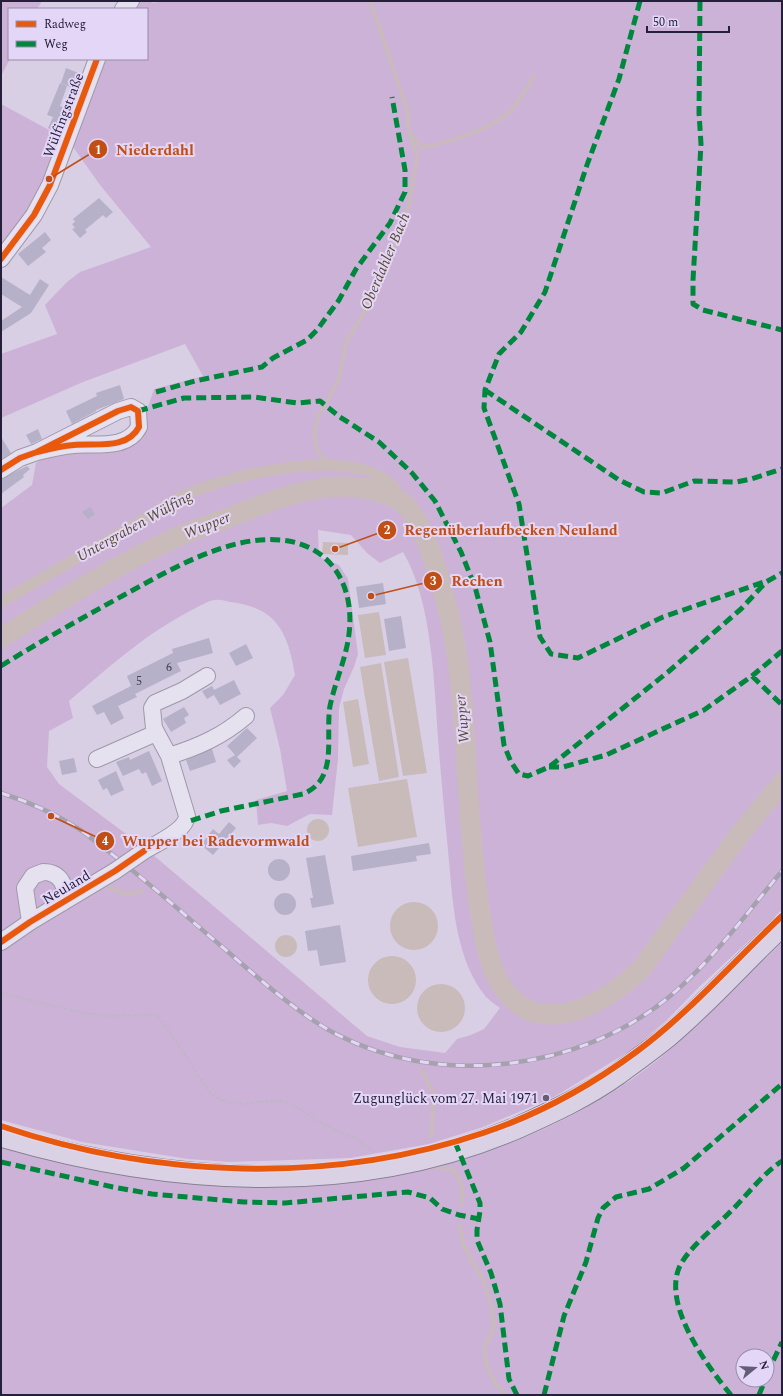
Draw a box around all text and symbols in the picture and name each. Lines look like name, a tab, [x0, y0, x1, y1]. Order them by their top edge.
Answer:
legend	[8, 8, 148, 60]
scale bar	[647, 8, 729, 34]
text: 50 m	[653, 13, 678, 32]
text: Radweg	[44, 15, 86, 34]
text: Weg	[44, 35, 68, 54]
street label: Wülfingstraße	[38, 70, 89, 161]
callout: Niederdahl	[88, 136, 202, 163]
text: Niederdahl	[116, 139, 194, 162]
text: 1	[95, 141, 101, 160]
water label: Oberdahler Bach	[355, 209, 416, 313]
water label: Untergraben Wülfing	[72, 484, 198, 568]
water label: Wupper	[180, 505, 235, 545]
callout: Regenüberlaufbecken Neuland	[377, 516, 626, 543]
text: Regenüberlaufbecken Neuland	[404, 519, 618, 542]
text: 2	[384, 521, 391, 540]
callout: Rechen	[423, 568, 511, 595]
text: Rechen	[451, 570, 503, 593]
text: 3	[430, 572, 437, 591]
house number: 6	[166, 658, 172, 677]
house number: 5	[136, 672, 142, 691]
water label: Wupper	[449, 693, 476, 744]
callout: Wupper bei Radevormwald	[95, 828, 318, 855]
text: Wupper bei Radevormwald	[122, 830, 310, 853]
text: 4	[102, 832, 109, 851]
street label: Neuland	[38, 865, 94, 910]
place label: Zugunglück vom 27. Mai 1971	[353, 1088, 538, 1109]
marker: Zugunglück vom 27. Mai 1971	[541, 1093, 551, 1103]
north arrow	[735, 1348, 775, 1388]
text: N	[755, 1358, 774, 1372]

